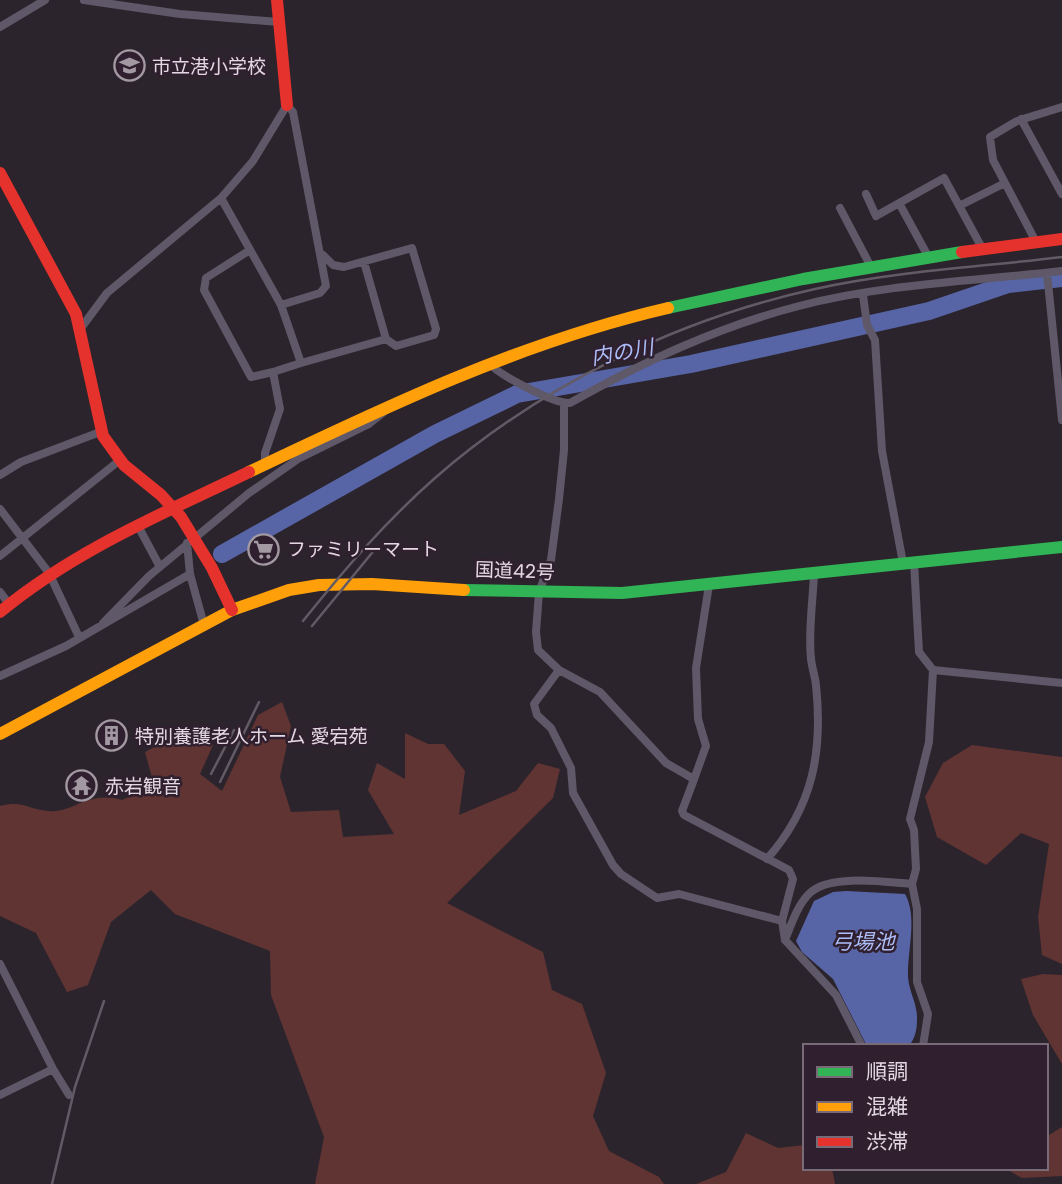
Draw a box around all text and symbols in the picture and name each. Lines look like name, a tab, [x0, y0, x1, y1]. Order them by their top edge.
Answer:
school or university icon: 市立港小学校	[112, 49, 146, 83]
place label: 市立港小学校	[152, 53, 266, 80]
water label: 内の川	[588, 332, 658, 372]
supermarket icon: ファミリーマート	[247, 532, 281, 566]
place label: ファミリーマート	[287, 536, 439, 563]
street label: 国道42号	[475, 556, 555, 586]
building icon: 特別養護老人ホーム 愛宕苑	[95, 719, 129, 753]
place label: 特別養護老人ホーム 愛宕苑	[135, 723, 368, 750]
temple icon: 赤岩観音	[65, 769, 99, 803]
place label: 赤岩観音	[105, 773, 181, 800]
water label: 弓場池	[832, 927, 896, 956]
legend	[803, 1044, 1048, 1170]
text: 順調	[866, 1057, 908, 1086]
text: 混雑	[866, 1092, 908, 1121]
text: 渋滞	[866, 1127, 908, 1156]

